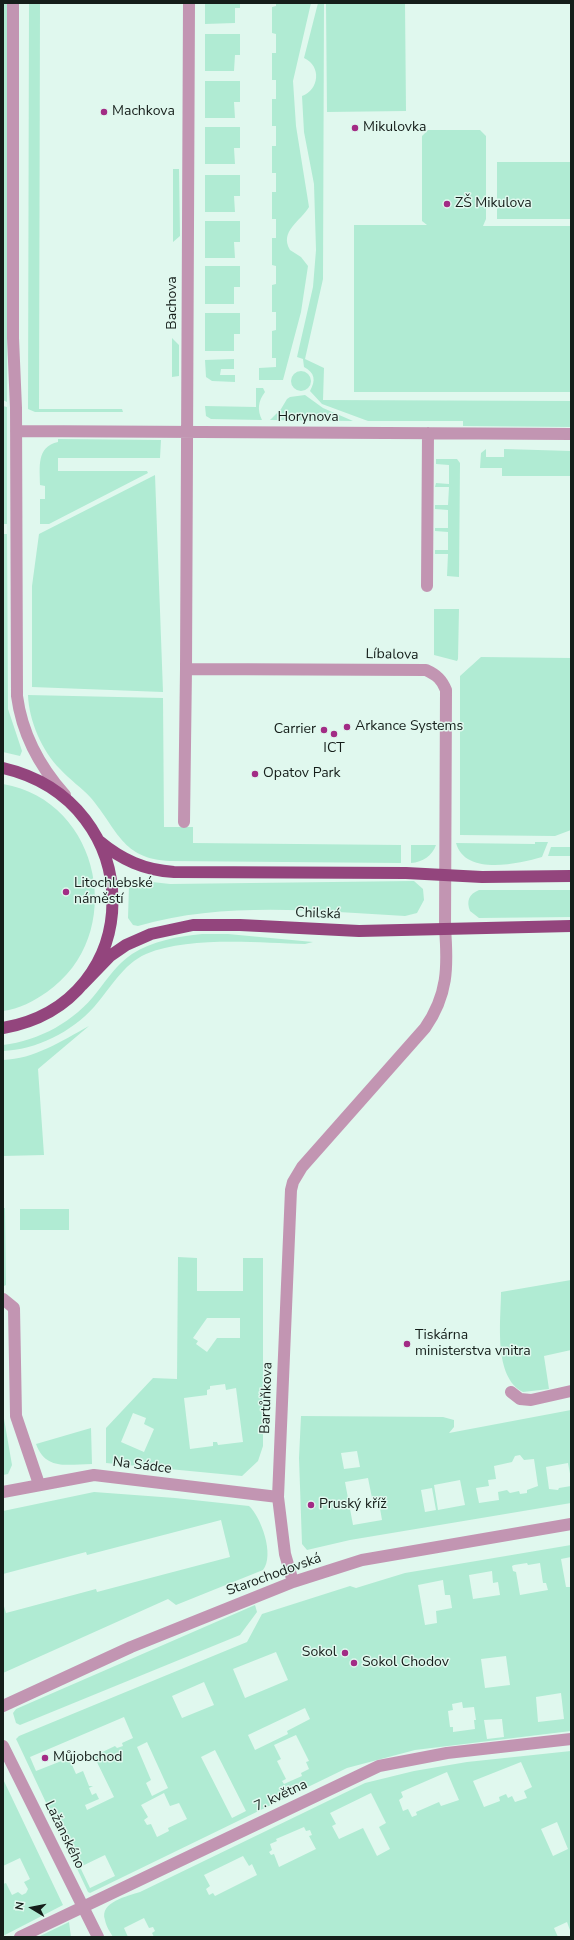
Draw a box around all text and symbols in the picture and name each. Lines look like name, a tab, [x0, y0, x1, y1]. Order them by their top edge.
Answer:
place label: Machkova	[112, 104, 175, 120]
marker: Machkova	[99, 107, 109, 117]
place label: Mikulovka	[363, 120, 426, 136]
marker: Mikulovka	[350, 123, 360, 133]
place label: ZŠ Mikulova	[455, 196, 532, 212]
marker: ZŠ Mikulova	[442, 199, 452, 209]
street label: Bachova	[165, 276, 181, 330]
street label: Horynova	[277, 410, 339, 426]
street label: Líbalova	[365, 646, 419, 664]
place label: Arkance Systems	[355, 719, 463, 735]
place label: Carrier	[274, 722, 316, 738]
marker: Arkance Systems	[342, 722, 352, 732]
marker: Carrier	[319, 725, 329, 735]
marker: ICT	[329, 729, 339, 739]
place label: ICT	[323, 741, 345, 757]
place label: Opatov Park	[263, 766, 341, 782]
marker: Opatov Park	[250, 769, 260, 779]
place label: Litochlebské náměstí	[74, 876, 153, 908]
marker: Litochlebské náměstí	[61, 887, 71, 897]
street label: Chilská	[295, 905, 341, 923]
place label: Tiskárna ministerstva vnitra	[415, 1328, 531, 1360]
marker: Tiskárna ministerstva vnitra	[402, 1339, 412, 1349]
street label: Bartůňkova	[257, 1362, 277, 1434]
street label: Na Sádce	[112, 1454, 172, 1478]
place label: Pruský kříž	[319, 1497, 387, 1513]
marker: Pruský kříž	[306, 1500, 316, 1510]
street label: Starochodovská	[224, 1550, 324, 1600]
place label: Sokol	[302, 1645, 337, 1661]
marker: Sokol	[340, 1648, 350, 1658]
place label: Sokol Chodov	[362, 1655, 449, 1671]
marker: Sokol Chodov	[349, 1658, 359, 1668]
place label: Můjobchod	[53, 1750, 122, 1766]
marker: Můjobchod	[40, 1753, 50, 1763]
street label: 7. května	[252, 1776, 310, 1816]
street label: Lažanského	[40, 1798, 88, 1872]
north arrow	[12, 1888, 52, 1928]
text: N	[12, 1900, 28, 1911]

